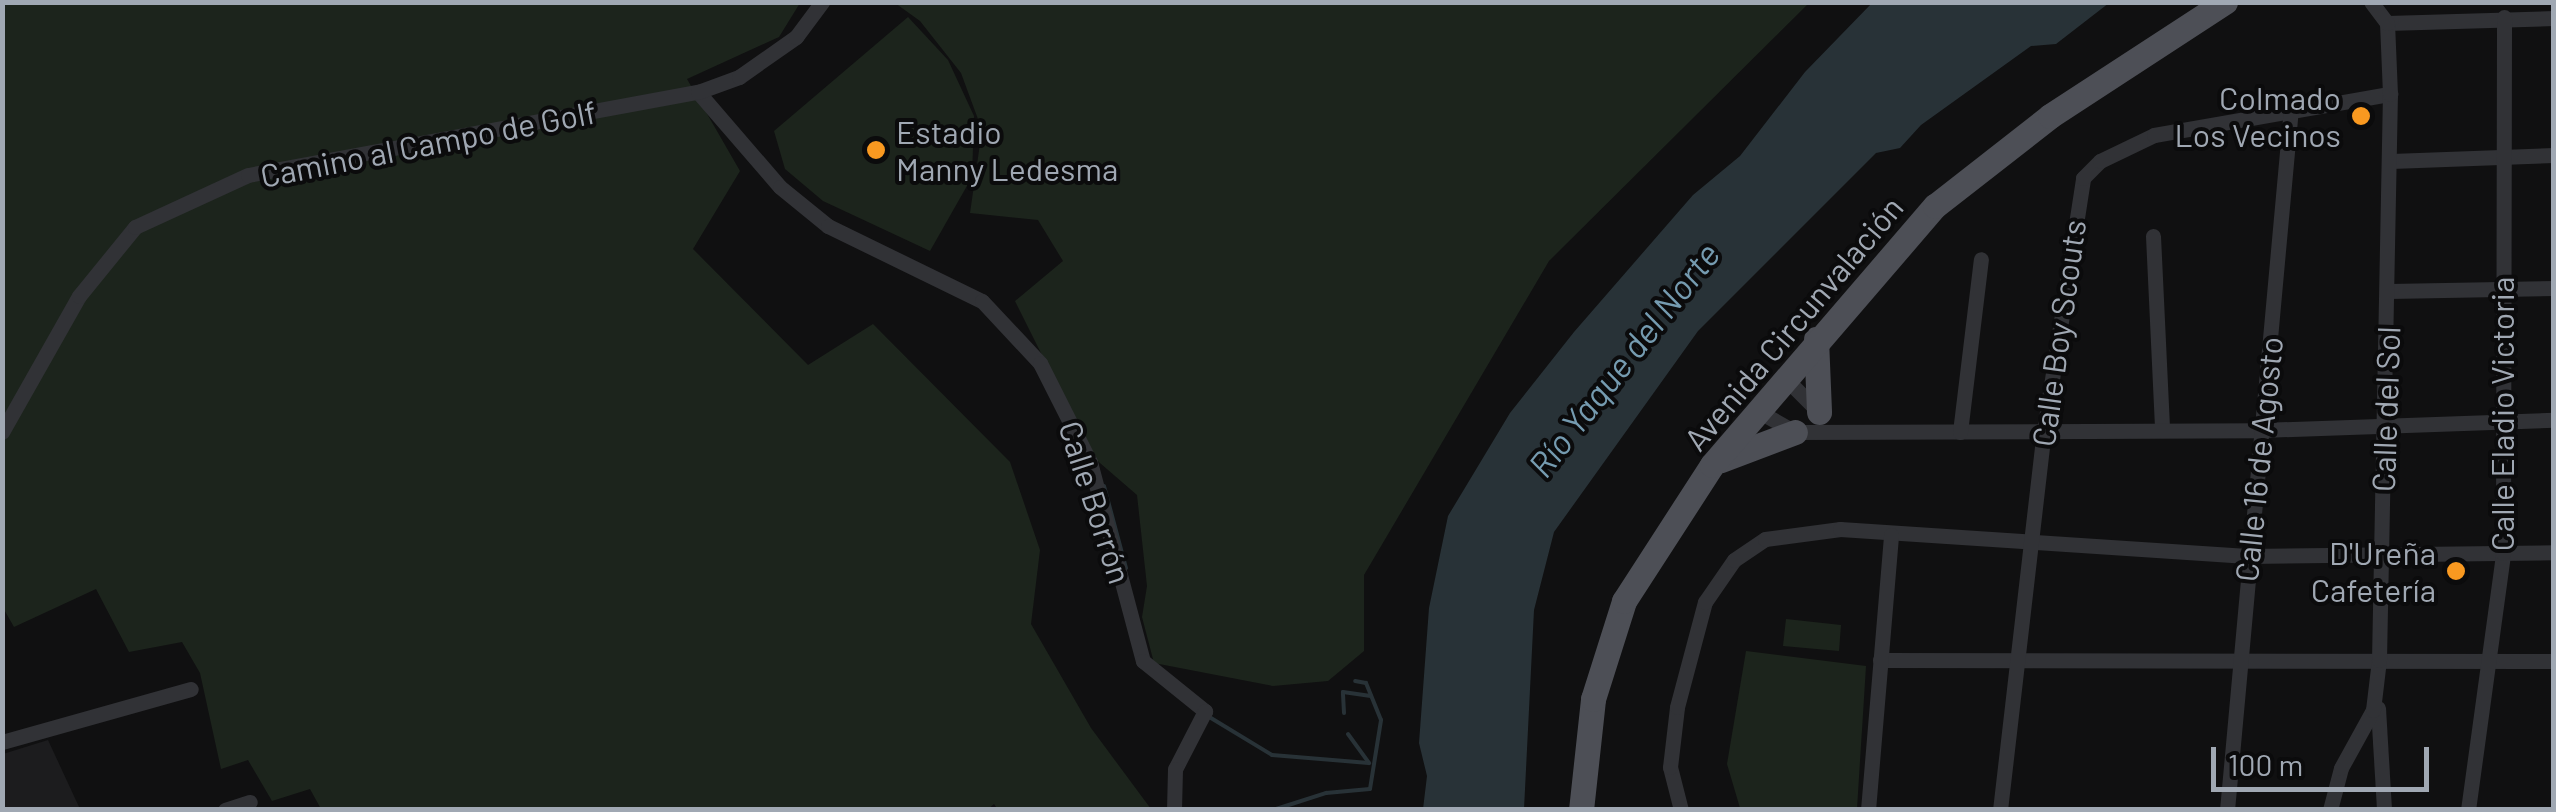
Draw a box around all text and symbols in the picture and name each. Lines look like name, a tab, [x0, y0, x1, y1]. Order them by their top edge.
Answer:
place label: Colmado Los Vecinos	[2175, 79, 2341, 154]
street label: Camino al Campo de Golf	[257, 92, 599, 194]
marker: Colmado Los Vecinos	[2350, 105, 2372, 127]
place label: Estadio Manny Ledesma	[896, 113, 1118, 188]
marker: Estadio Manny Ledesma	[865, 139, 887, 161]
street label: Avenida Circunvalación	[1676, 188, 1910, 458]
street label: Calle Boy Scouts	[2023, 217, 2093, 449]
water label: Río Yaque del Norte	[1518, 233, 1728, 485]
street label: Calle Eladio Victoria	[2482, 277, 2520, 551]
street label: Calle del Sol	[2363, 326, 2407, 492]
street label: Calle 16 de Agosto	[2226, 335, 2290, 583]
street label: Calle Borrón	[1052, 416, 1140, 588]
place label: D'Ureña Cafetería	[2311, 534, 2436, 609]
marker: D'Ureña Cafetería	[2445, 560, 2467, 582]
scale bar	[2216, 727, 2434, 789]
text: 100 m	[2228, 746, 2303, 782]

